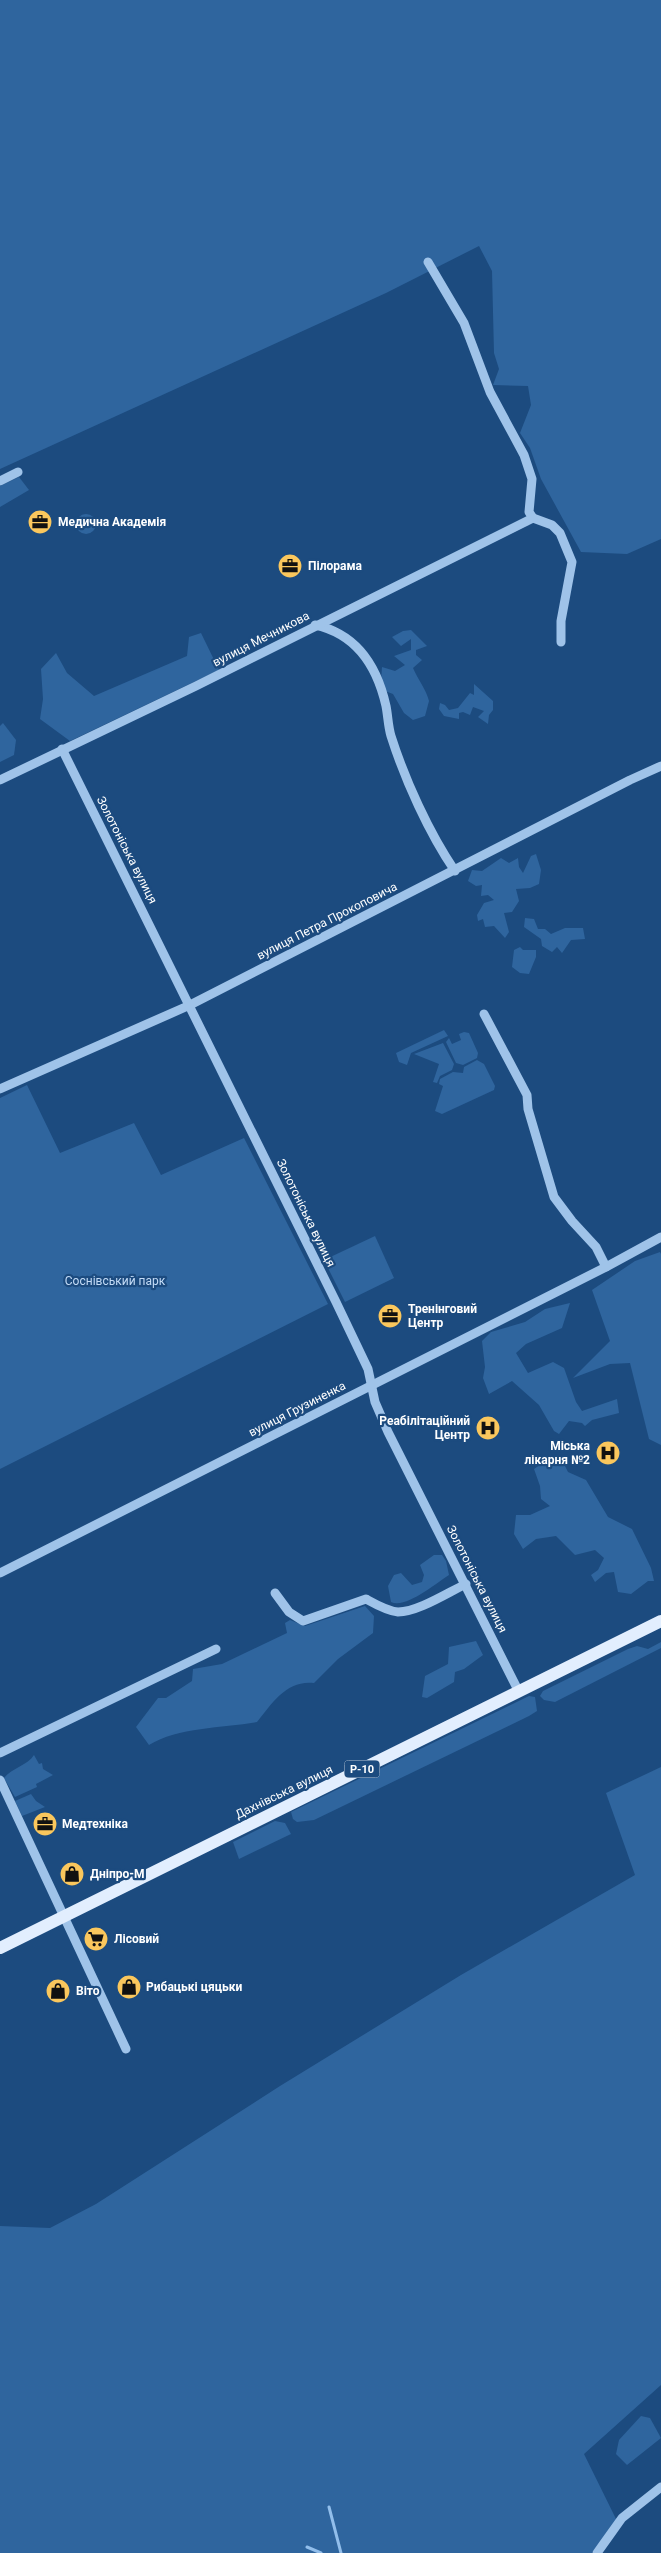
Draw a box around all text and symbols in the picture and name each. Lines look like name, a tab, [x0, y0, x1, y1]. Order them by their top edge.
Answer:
office icon: Медична Академія	[27, 509, 53, 535]
place label: Медична Академія	[58, 515, 166, 529]
office icon: Пілорама	[277, 553, 303, 579]
place label: Пілорама	[308, 559, 363, 573]
street label: вулиця Мечникова	[210, 609, 312, 669]
street label: Золотоніська вулиця	[94, 794, 160, 906]
street label: вулиця Петра Прокоповича	[254, 879, 400, 963]
street label: Золотоніська вулиця	[274, 1157, 338, 1269]
park label: Соснівський парк	[65, 1274, 166, 1288]
place label: Тренінговий Центр	[408, 1302, 477, 1330]
office icon: Тренінговий Центр	[377, 1303, 403, 1329]
street label: вулиця Грузиненка	[246, 1378, 348, 1440]
place label: Реабілітаційний Центр	[379, 1414, 470, 1442]
hospital icon: Реабілітаційний Центр	[475, 1415, 501, 1441]
place label: Міська лікарня №2	[525, 1439, 591, 1467]
hospital icon: Міська лікарня №2	[595, 1440, 621, 1466]
street label: Золотоніська вулиця	[444, 1523, 510, 1635]
road number: Р-10	[344, 1760, 380, 1778]
street label: Дахнівська вулиця	[233, 1762, 335, 1822]
office icon: Медтехніка	[32, 1811, 58, 1837]
place label: Медтехніка	[62, 1817, 128, 1831]
shop icon: Дніпро-М	[59, 1861, 85, 1887]
place label: Дніпро-М	[90, 1867, 144, 1881]
supermarket icon: Лісовий	[83, 1926, 109, 1952]
place label: Лісовий	[114, 1932, 159, 1946]
shop icon: Рибацькі цяцьки	[116, 1974, 142, 2000]
shop icon: Віто	[45, 1978, 71, 2004]
place label: Рибацькі цяцьки	[146, 1980, 242, 1994]
place label: Віто	[76, 1984, 100, 1998]

